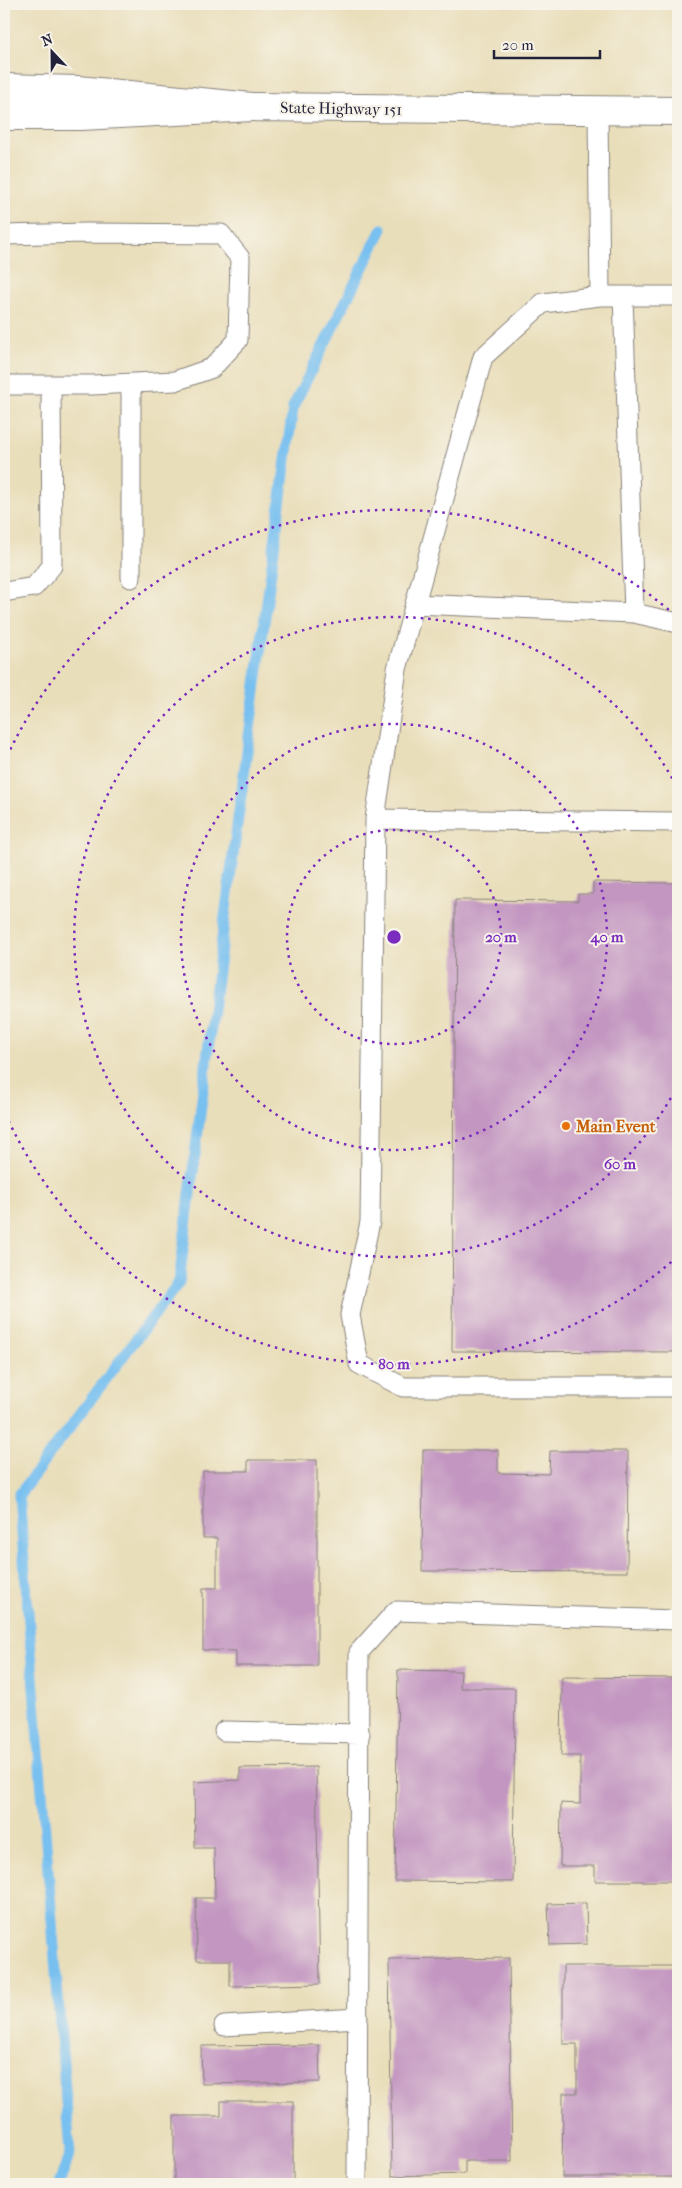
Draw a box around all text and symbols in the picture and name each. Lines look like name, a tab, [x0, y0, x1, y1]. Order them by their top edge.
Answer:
north arrow	[28, 28, 78, 78]
scale bar	[494, 28, 601, 60]
text: N	[39, 30, 56, 50]
text: 20 m	[502, 36, 534, 54]
street label: State Highway 151	[280, 98, 402, 119]
centre of rings	[385, 928, 403, 946]
text: 20 m	[485, 928, 517, 946]
text: 40 m	[590, 928, 624, 946]
place label: Main Event	[575, 1117, 656, 1136]
marker: Main Event	[560, 1120, 572, 1132]
text: 60 m	[604, 1155, 637, 1173]
text: 80 m	[378, 1355, 410, 1373]

